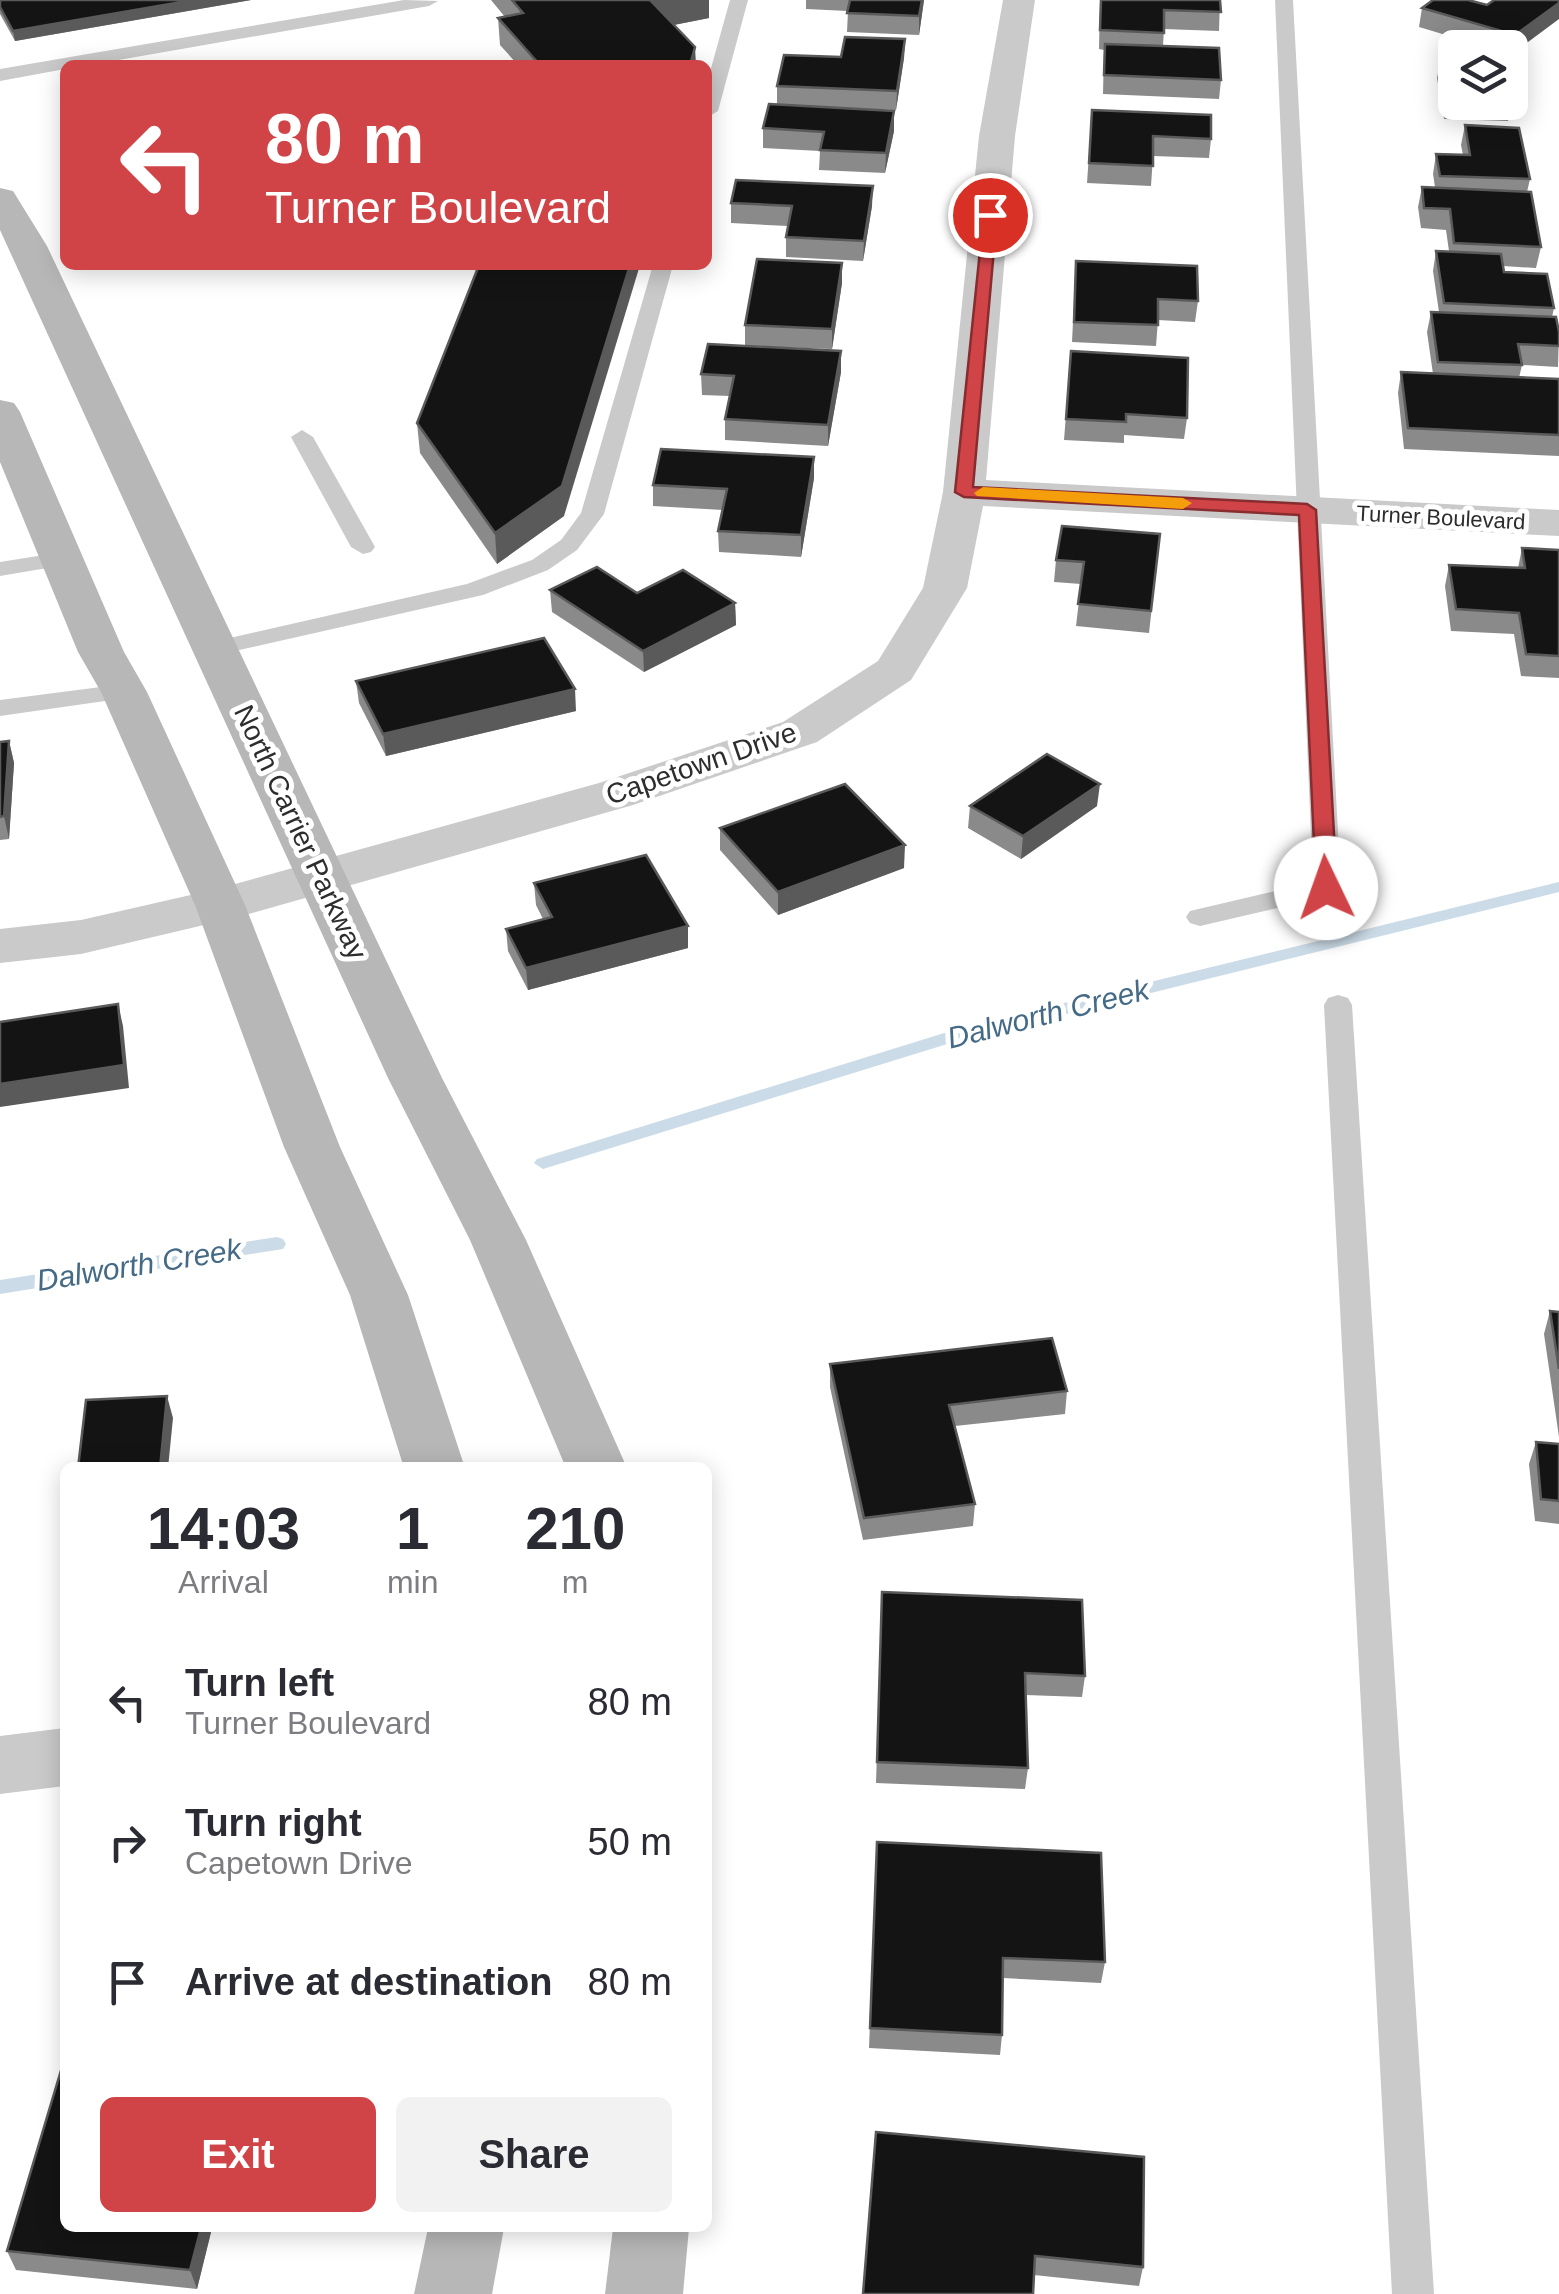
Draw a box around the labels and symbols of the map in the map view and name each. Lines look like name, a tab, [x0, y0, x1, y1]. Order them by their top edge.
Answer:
pin	[948, 173, 1033, 258]
street label: Turner Boulevard	[1356, 501, 1526, 534]
street label: North Carrier Parkway	[228, 700, 373, 964]
street label: Capetown Drive	[602, 716, 800, 811]
position arrow	[1274, 836, 1378, 940]
water label: Dalworth Creek	[944, 972, 1154, 1055]
water label: Dalworth Creek	[34, 1232, 246, 1297]

